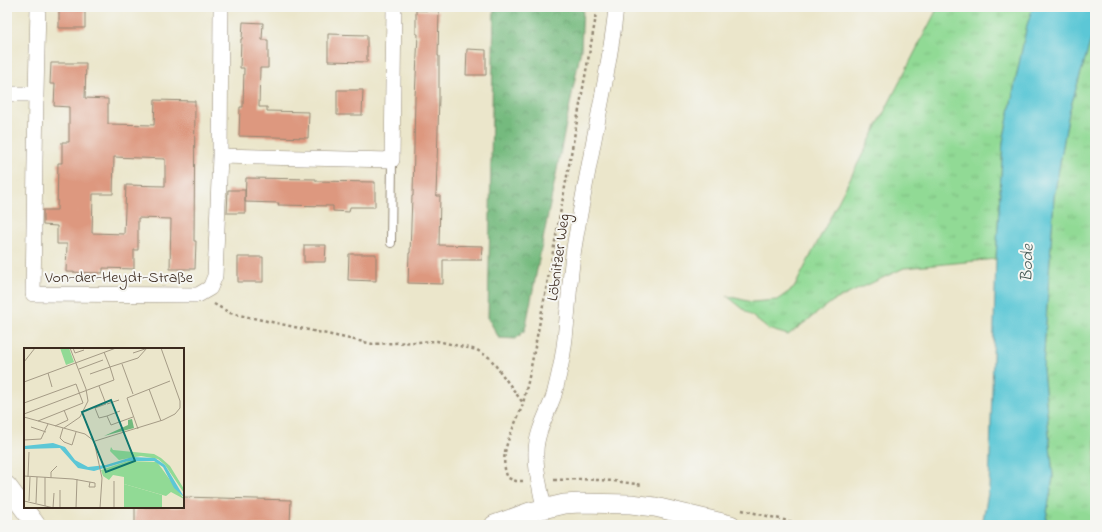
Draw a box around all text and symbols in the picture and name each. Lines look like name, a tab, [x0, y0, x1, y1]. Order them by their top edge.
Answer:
street label: Löbnitzer Weg	[541, 212, 577, 302]
water label: Bode	[1014, 243, 1041, 282]
street label: Von-der-Heydt-Straße	[44, 266, 194, 290]
inset map	[24, 348, 184, 508]

